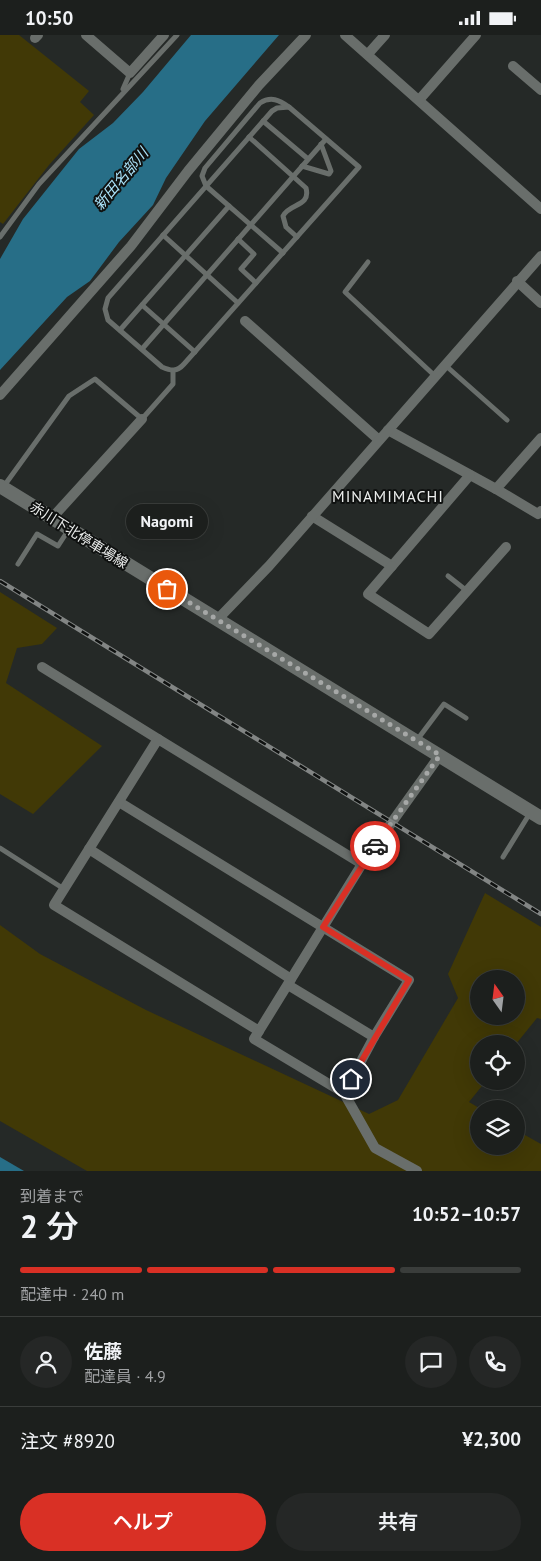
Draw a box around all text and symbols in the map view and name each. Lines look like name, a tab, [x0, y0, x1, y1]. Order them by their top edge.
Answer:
text: 10:50	[25, 6, 73, 30]
water label: 新田名部川	[89, 142, 153, 214]
district label: MINAMIMACHI	[332, 486, 444, 506]
street label: 赤川下北停車場線	[27, 498, 131, 572]
callout: Nagomi	[126, 504, 208, 539]
text: Nagomi	[141, 511, 193, 531]
pin	[146, 568, 188, 610]
icon: bag	[153, 575, 181, 603]
courier	[350, 821, 400, 871]
icon: car	[361, 832, 389, 860]
north arrow	[470, 970, 525, 1025]
map controls	[470, 970, 525, 1155]
button: locate	[470, 1035, 525, 1090]
pin	[330, 1058, 372, 1100]
icon: home	[337, 1065, 365, 1093]
button: layers	[470, 1100, 525, 1155]
text: 到着まで	[20, 1186, 84, 1206]
text: 10:52–10:57	[412, 1202, 521, 1226]
text: 2 分	[20, 1205, 78, 1247]
text: 配達中 · 240 m	[20, 1284, 124, 1304]
button: person	[20, 1336, 72, 1388]
button: chat	[405, 1336, 457, 1388]
button: phone	[469, 1336, 521, 1388]
text: 佐藤	[84, 1339, 122, 1363]
text: 配達員 · 4.9	[84, 1366, 166, 1386]
text: ¥2,300	[462, 1427, 521, 1451]
text: 注文 #8920	[20, 1429, 115, 1453]
button: ヘルプ	[20, 1493, 266, 1551]
button: 共有	[276, 1493, 521, 1551]

